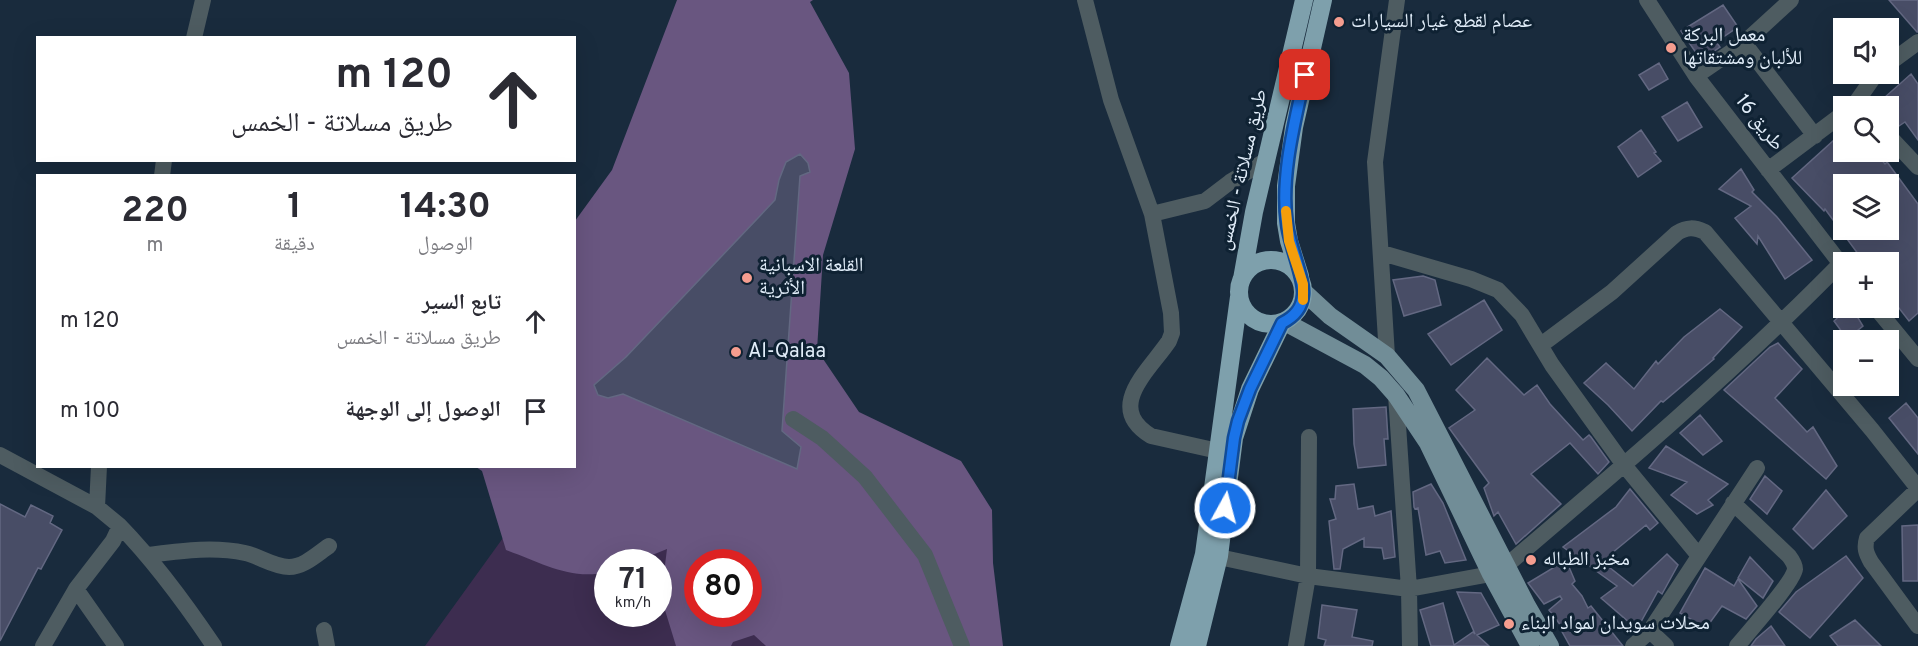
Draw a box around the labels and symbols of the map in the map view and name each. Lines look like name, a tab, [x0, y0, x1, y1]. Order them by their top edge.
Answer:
place label: عصام لقطع غيار السيارات	[1351, 9, 1532, 35]
marker: عصام لقطع غيار السيارات	[1332, 15, 1346, 29]
place label: معمل البركة للألبان ومشتقاتها	[1683, 23, 1802, 72]
marker: معمل البركة للألبان ومشتقاتها	[1664, 41, 1678, 55]
pin	[1279, 49, 1330, 100]
street label: طريق مسلاتة - الخمس	[1212, 87, 1274, 253]
street label: طريق 16	[1729, 89, 1789, 157]
place label: القلعة الاسبانية الأثرية	[759, 253, 864, 302]
marker: القلعة الاسبانية الأثرية	[740, 271, 754, 285]
place label: Al-Qalaa	[748, 339, 826, 365]
marker: Al-Qalaa	[729, 345, 743, 359]
position arrow	[1193, 476, 1257, 540]
place label: مخبز الطباله	[1543, 547, 1630, 573]
speed limit sign: 80	[684, 549, 762, 627]
marker: مخبز الطباله	[1524, 553, 1538, 567]
place label: محلات سويدان لمواد البناء	[1521, 611, 1710, 637]
marker: محلات سويدان لمواد البناء	[1502, 617, 1516, 631]

